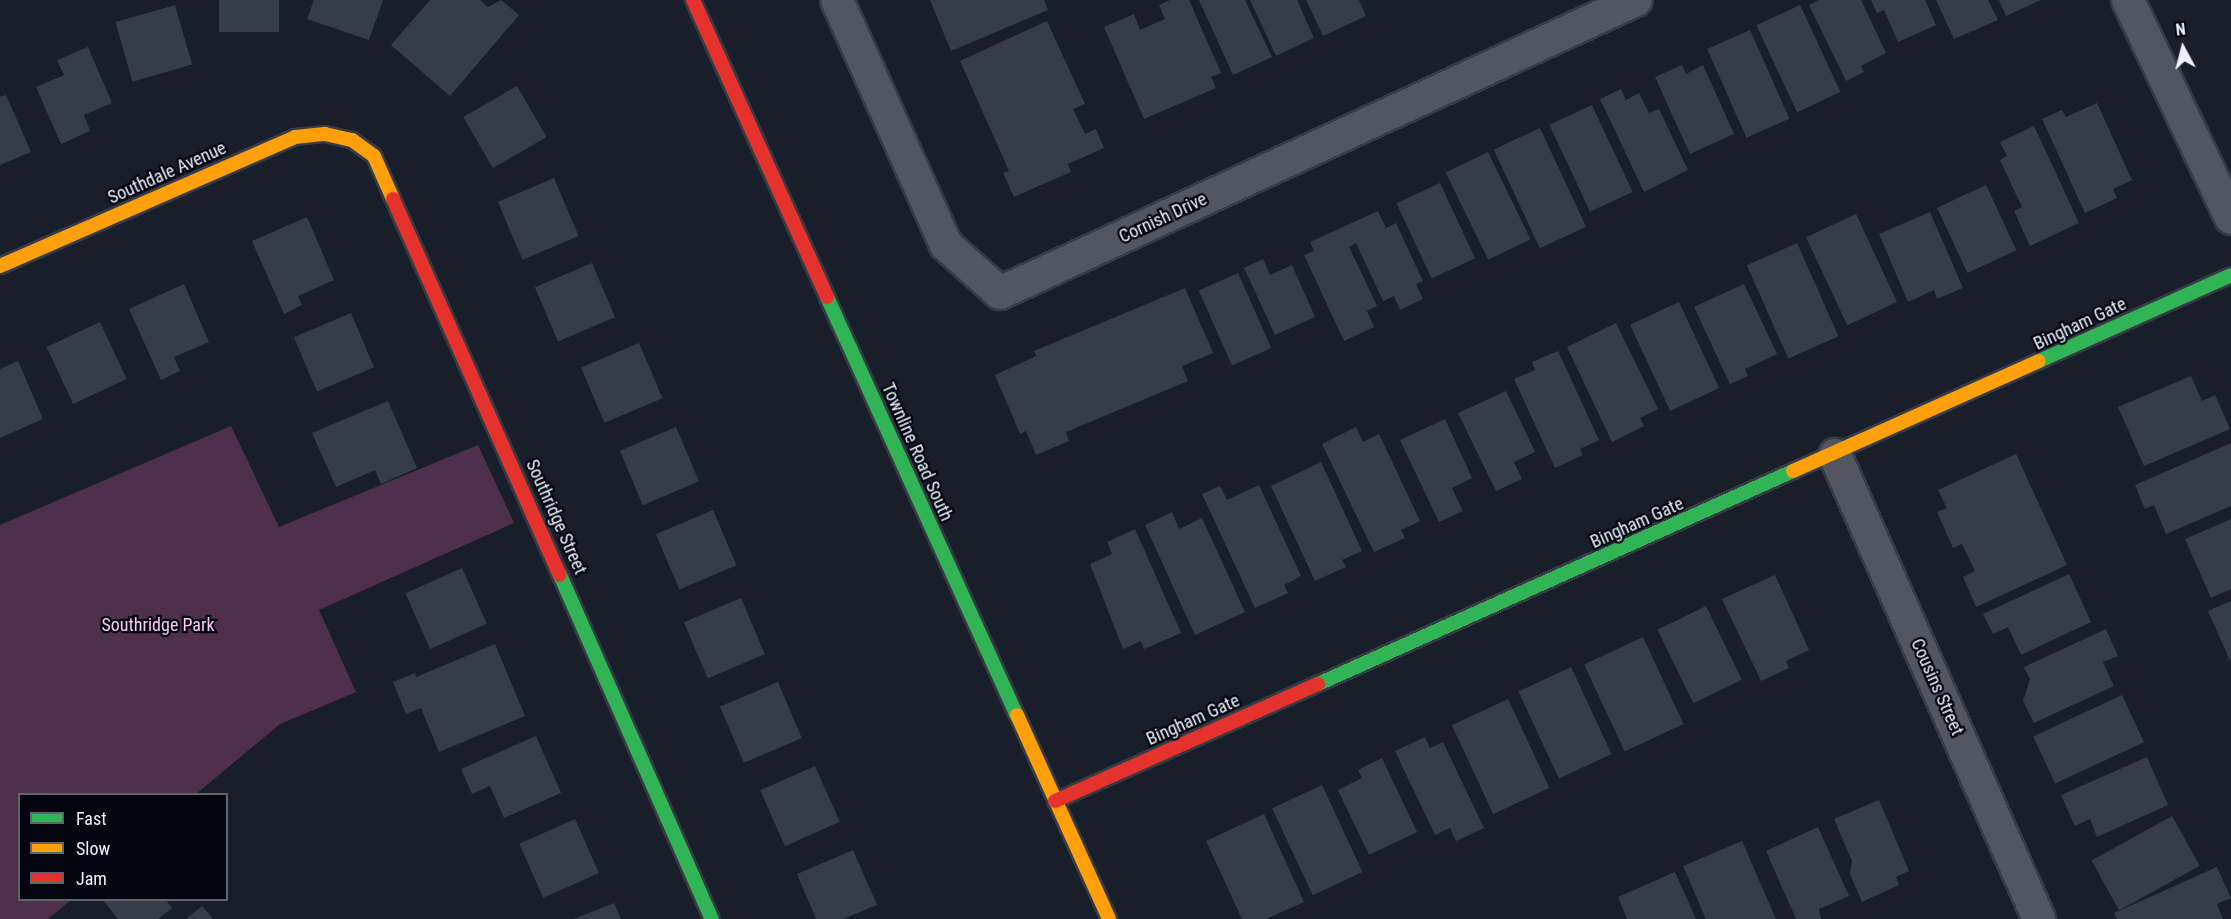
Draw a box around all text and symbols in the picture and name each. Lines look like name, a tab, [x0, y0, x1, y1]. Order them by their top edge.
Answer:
north arrow	[2153, 18, 2213, 78]
text: N	[2175, 20, 2187, 40]
street label: Southdale Avenue	[105, 137, 229, 209]
street label: Cornish Drive	[1116, 188, 1210, 248]
street label: Bingham Gate	[2030, 293, 2130, 355]
street label: Townline Road South	[877, 380, 957, 524]
street label: Southridge Street	[521, 456, 591, 578]
street label: Bingham Gate	[1587, 493, 1687, 553]
park label: Southridge Park	[101, 614, 215, 636]
street label: Cousins Street	[1906, 635, 1968, 739]
street label: Bingham Gate	[1143, 690, 1243, 750]
legend	[18, 793, 228, 901]
text: Fast	[76, 808, 107, 829]
text: Slow	[76, 838, 110, 859]
text: Jam	[76, 868, 107, 889]

